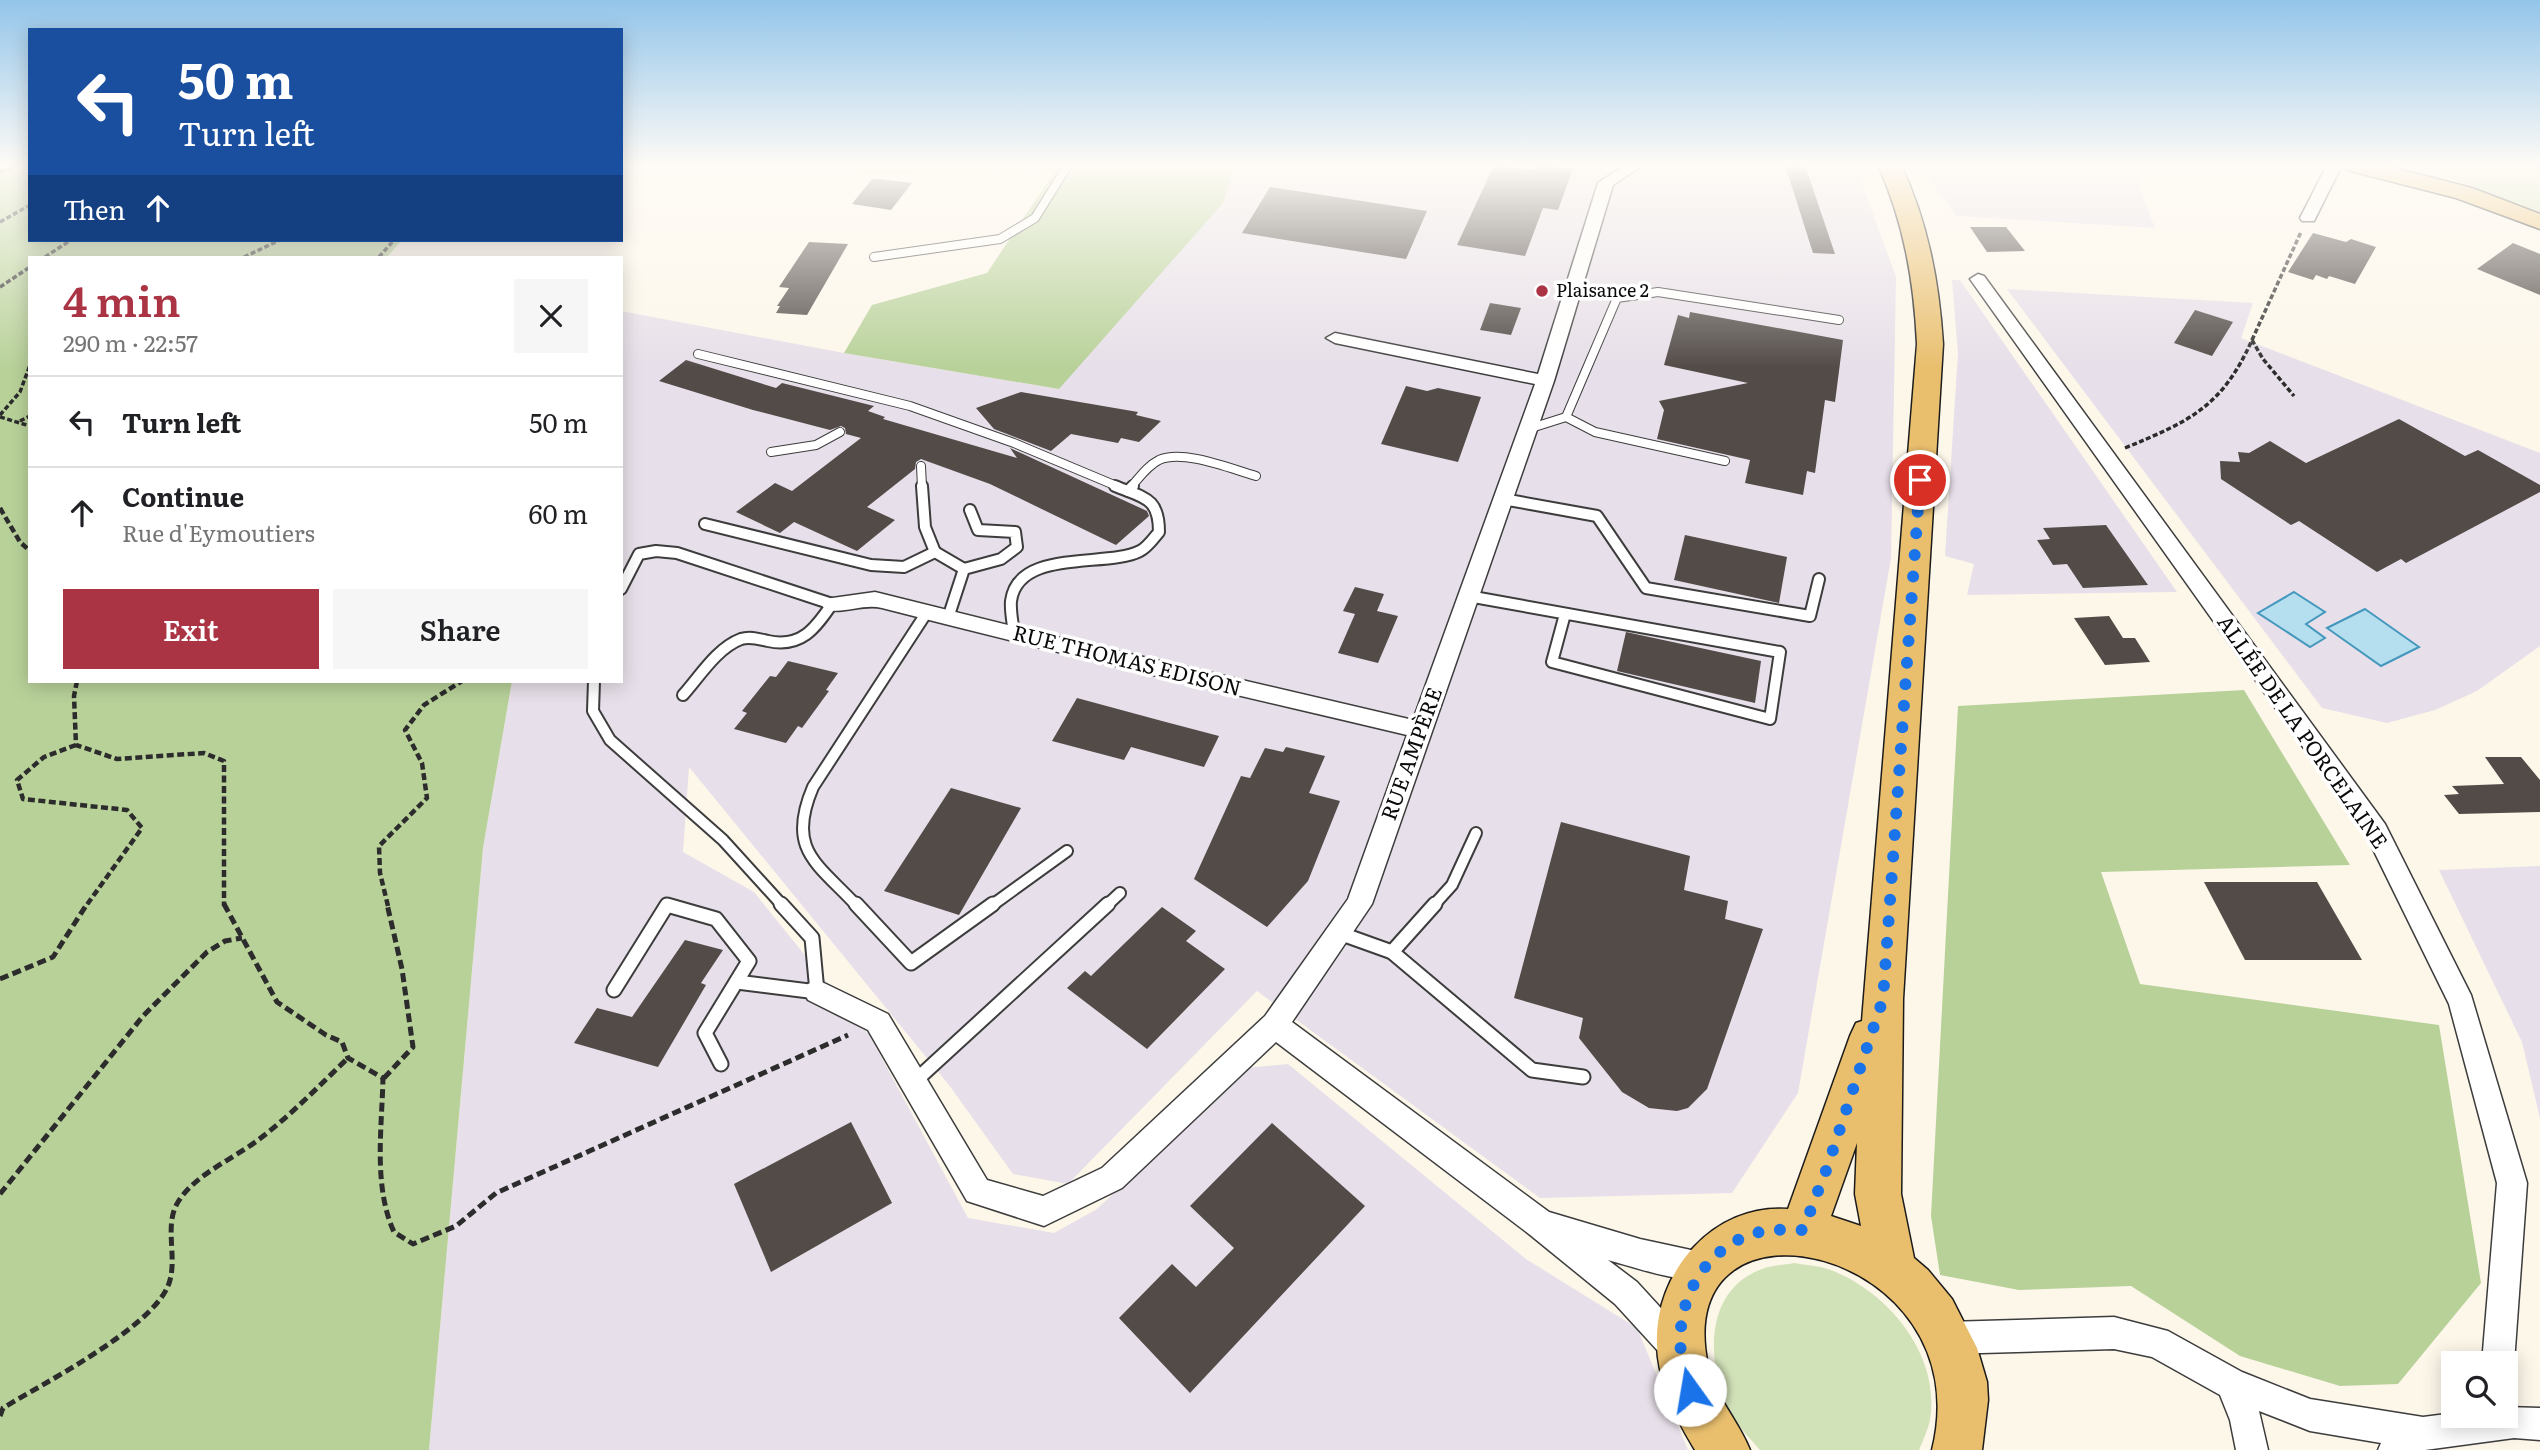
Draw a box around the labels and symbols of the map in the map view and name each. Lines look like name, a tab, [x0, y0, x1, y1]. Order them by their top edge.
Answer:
place label: Plaisance 2	[1556, 276, 1649, 303]
marker: Plaisance 2	[1534, 283, 1550, 299]
pin	[1890, 450, 1950, 510]
street label: ALLÉE DE LA PORCELAINE	[2211, 607, 2397, 854]
street label: RUE THOMAS EDISON	[1010, 615, 1245, 702]
street label: RUE AMPÈRE	[1371, 682, 1448, 824]
position arrow	[1653, 1353, 1727, 1427]

